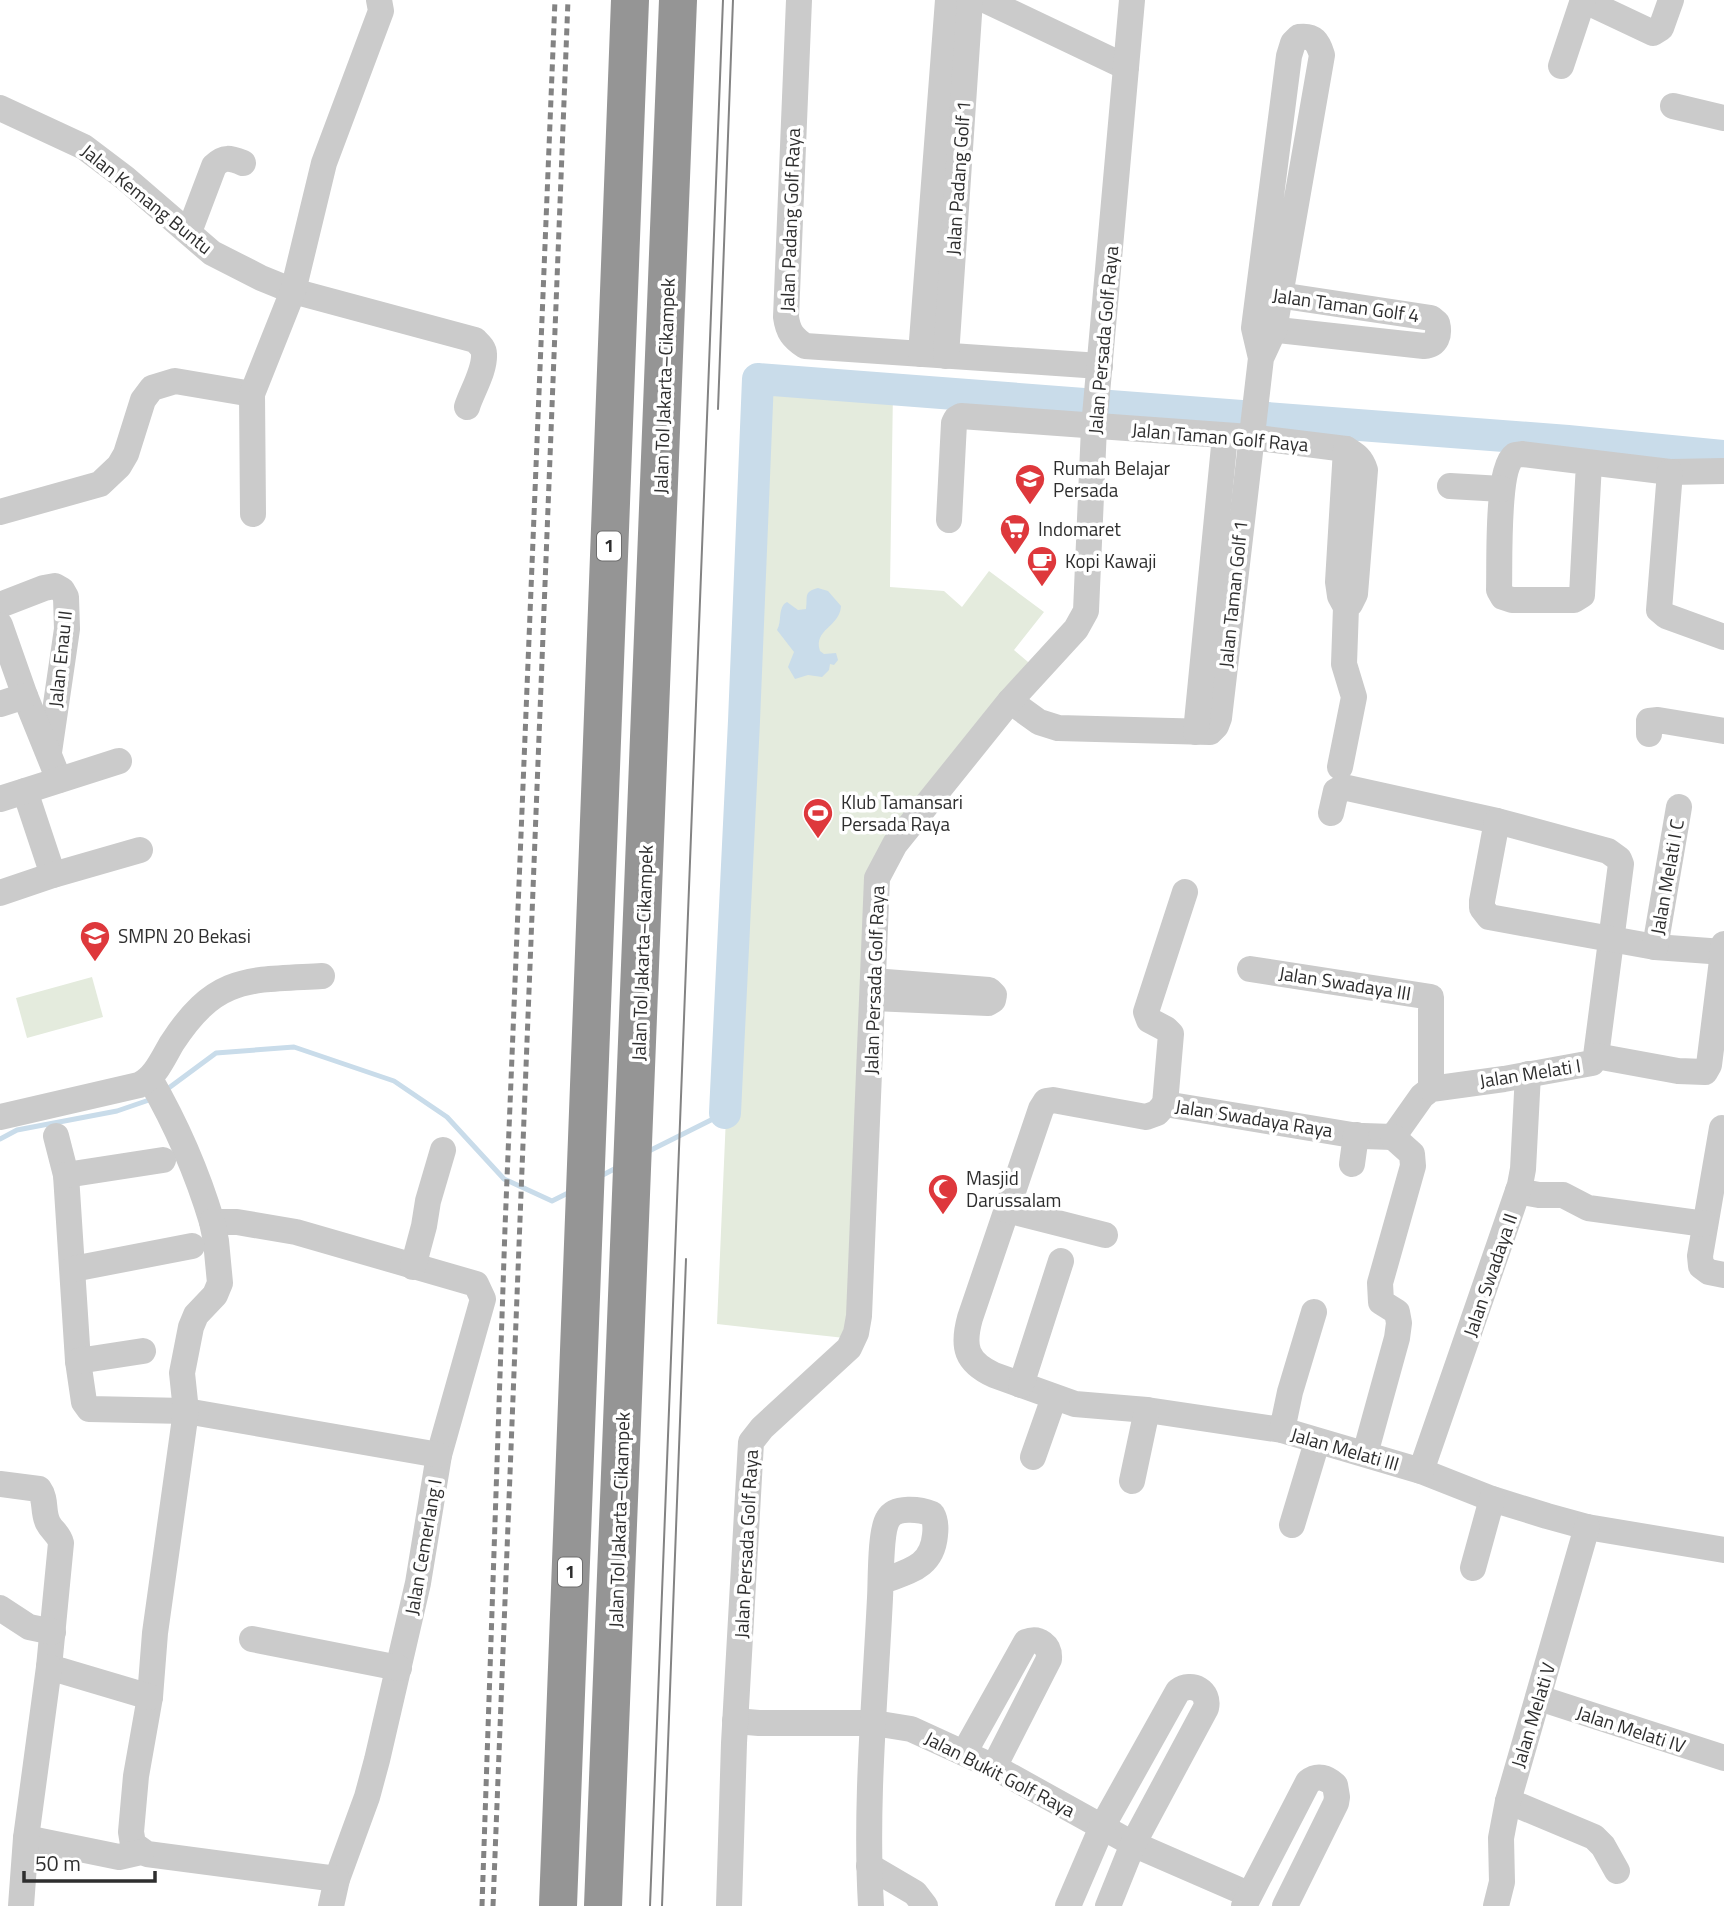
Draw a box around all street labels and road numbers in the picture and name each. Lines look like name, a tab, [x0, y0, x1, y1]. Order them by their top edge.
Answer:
street label: Jalan Padang Golf 1	[938, 100, 977, 256]
street label: Jalan Padang Golf Raya	[772, 127, 807, 312]
street label: Jalan Kemang Buntu	[75, 136, 219, 261]
street label: Jalan Persada Golf Raya	[1080, 244, 1125, 435]
street label: Jalan Tol Jakarta–Cikampek	[645, 277, 682, 495]
street label: Jalan Taman Golf 4	[1271, 280, 1421, 329]
street label: Jalan Taman Golf Raya	[1131, 414, 1310, 459]
street label: Jalan Taman Golf 1	[1210, 519, 1255, 669]
road number: 1	[597, 532, 621, 560]
street label: Jalan Enau II	[40, 609, 79, 709]
street label: Jalan Melati I C	[1642, 817, 1691, 937]
street label: Jalan Tol Jakarta–Cikampek	[623, 844, 660, 1062]
street label: Jalan Persada Golf Raya	[856, 885, 891, 1075]
street label: Jalan Swadaya III	[1277, 958, 1413, 1007]
street label: Jalan Melati I	[1477, 1050, 1583, 1095]
street label: Jalan Swadaya Raya	[1173, 1091, 1335, 1144]
street label: Jalan Swadaya II	[1455, 1209, 1524, 1340]
street label: Jalan Tol Jakarta–Cikampek	[600, 1411, 637, 1629]
street label: Jalan Melati III	[1287, 1419, 1403, 1478]
street label: Jalan Persada Golf Raya	[726, 1448, 765, 1639]
street label: Jalan Cemerlang I	[396, 1477, 449, 1617]
road number: 1	[558, 1558, 582, 1587]
street label: Jalan Melati V	[1503, 1659, 1562, 1771]
street label: Jalan Melati IV	[1573, 1697, 1690, 1760]
street label: Jalan Bukit Golf Raya	[920, 1723, 1081, 1824]

